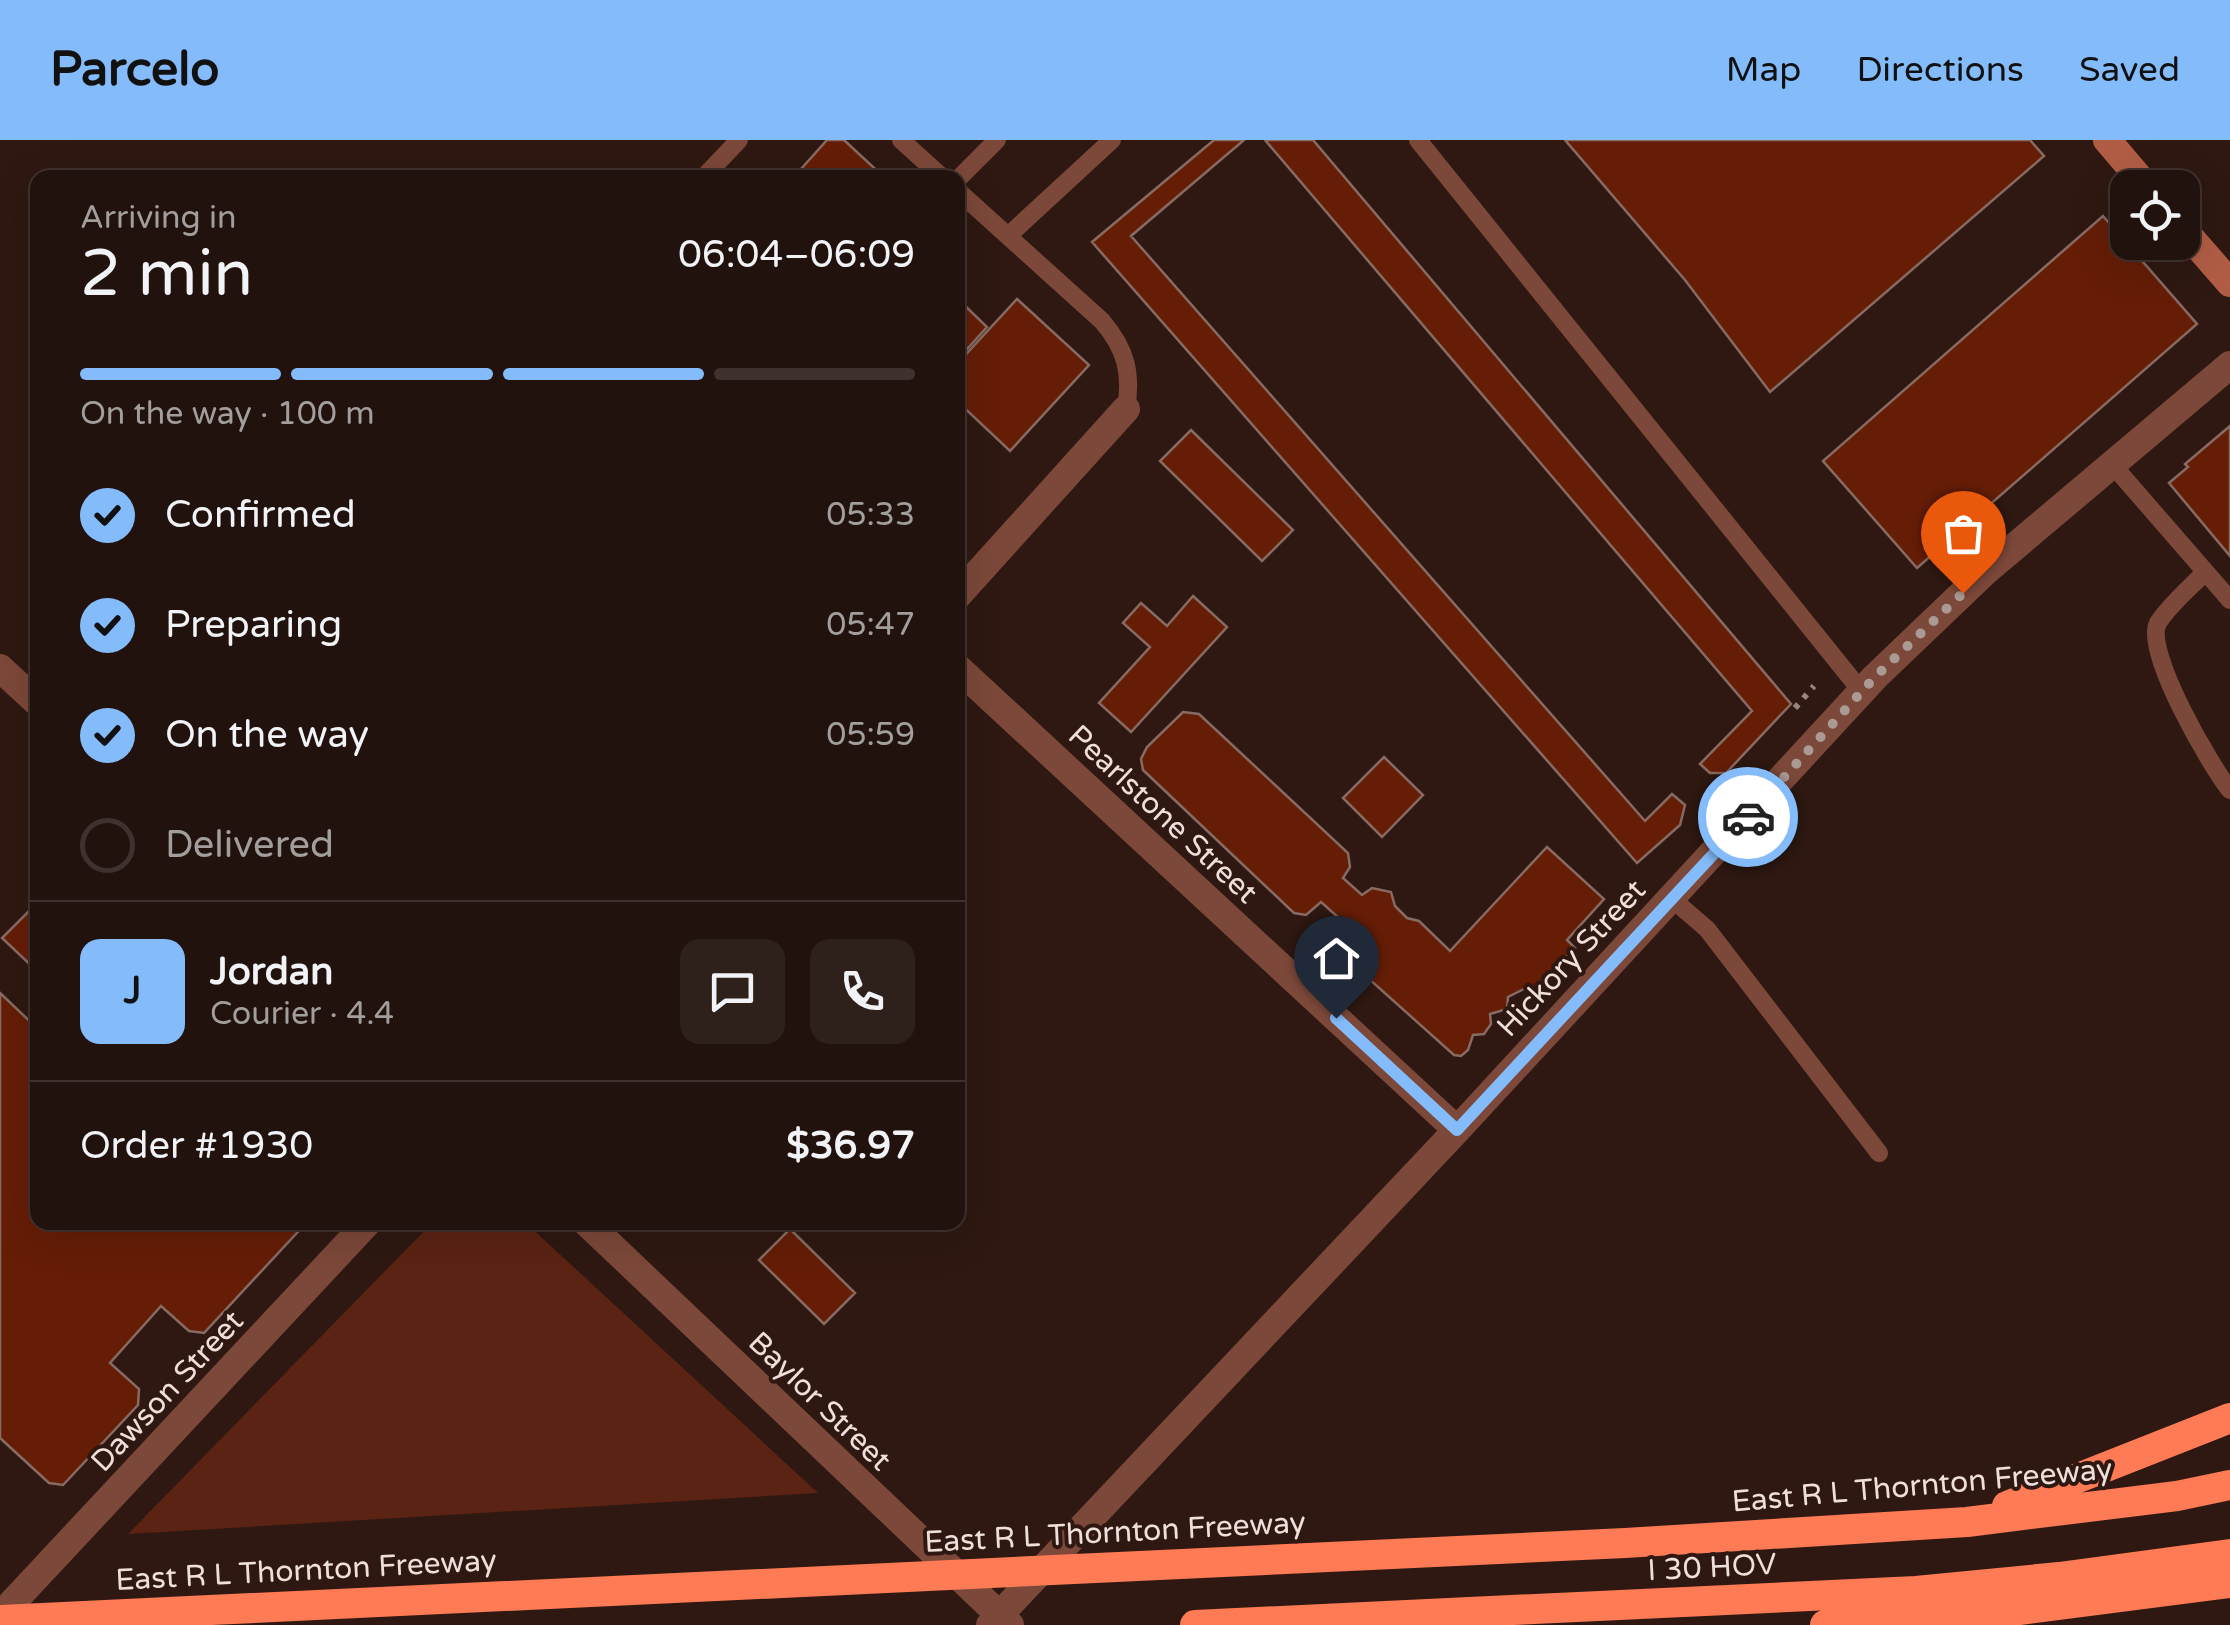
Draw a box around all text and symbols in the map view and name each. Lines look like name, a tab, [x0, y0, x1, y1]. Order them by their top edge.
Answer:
text: Parcelo	[50, 41, 219, 99]
text: Map	[1726, 49, 1801, 91]
text: Directions	[1856, 49, 2024, 91]
text: Saved	[2079, 49, 2180, 91]
map controls	[2110, 170, 2200, 260]
button: locate	[2110, 170, 2200, 260]
text: Arriving in	[80, 199, 237, 237]
text: 06:04–06:09	[678, 232, 915, 278]
text: 2 min	[80, 235, 253, 314]
text: On the way · 100 m	[80, 395, 375, 433]
icon: check	[80, 488, 135, 543]
pin	[1921, 491, 2006, 594]
text: Confirmed	[165, 492, 356, 538]
text: 05:33	[826, 496, 915, 534]
icon: bag	[1936, 506, 1991, 561]
icon: check	[80, 598, 135, 653]
text: Preparing	[165, 602, 342, 648]
text: 05:47	[826, 606, 915, 644]
icon: check	[80, 708, 135, 763]
text: On the way	[165, 712, 369, 758]
text: 05:59	[826, 716, 915, 754]
street label: Pearlstone Street	[1060, 717, 1265, 911]
courier	[1698, 767, 1798, 867]
icon: car	[1721, 790, 1776, 845]
text: Delivered	[165, 822, 334, 868]
street label: Hickory Street	[1489, 872, 1654, 1045]
pin	[1294, 916, 1379, 1019]
icon: home	[1309, 931, 1364, 986]
button: chat	[680, 939, 785, 1044]
button: phone	[810, 939, 915, 1044]
text: Jordan	[210, 949, 333, 995]
text: J	[124, 968, 141, 1014]
text: Courier · 4.4	[210, 995, 394, 1033]
text: Order #1930	[80, 1123, 313, 1169]
text: $36.97	[786, 1123, 915, 1169]
street label: Dawson Street	[83, 1303, 251, 1480]
street label: Baylor Street	[741, 1324, 899, 1479]
street label: East R L Thornton Freeway	[1730, 1450, 2114, 1521]
street label: East R L Thornton Freeway	[923, 1504, 1307, 1561]
street label: East R L Thornton Freeway	[114, 1542, 498, 1599]
street label: I 30 HOV	[1647, 1546, 1778, 1589]

